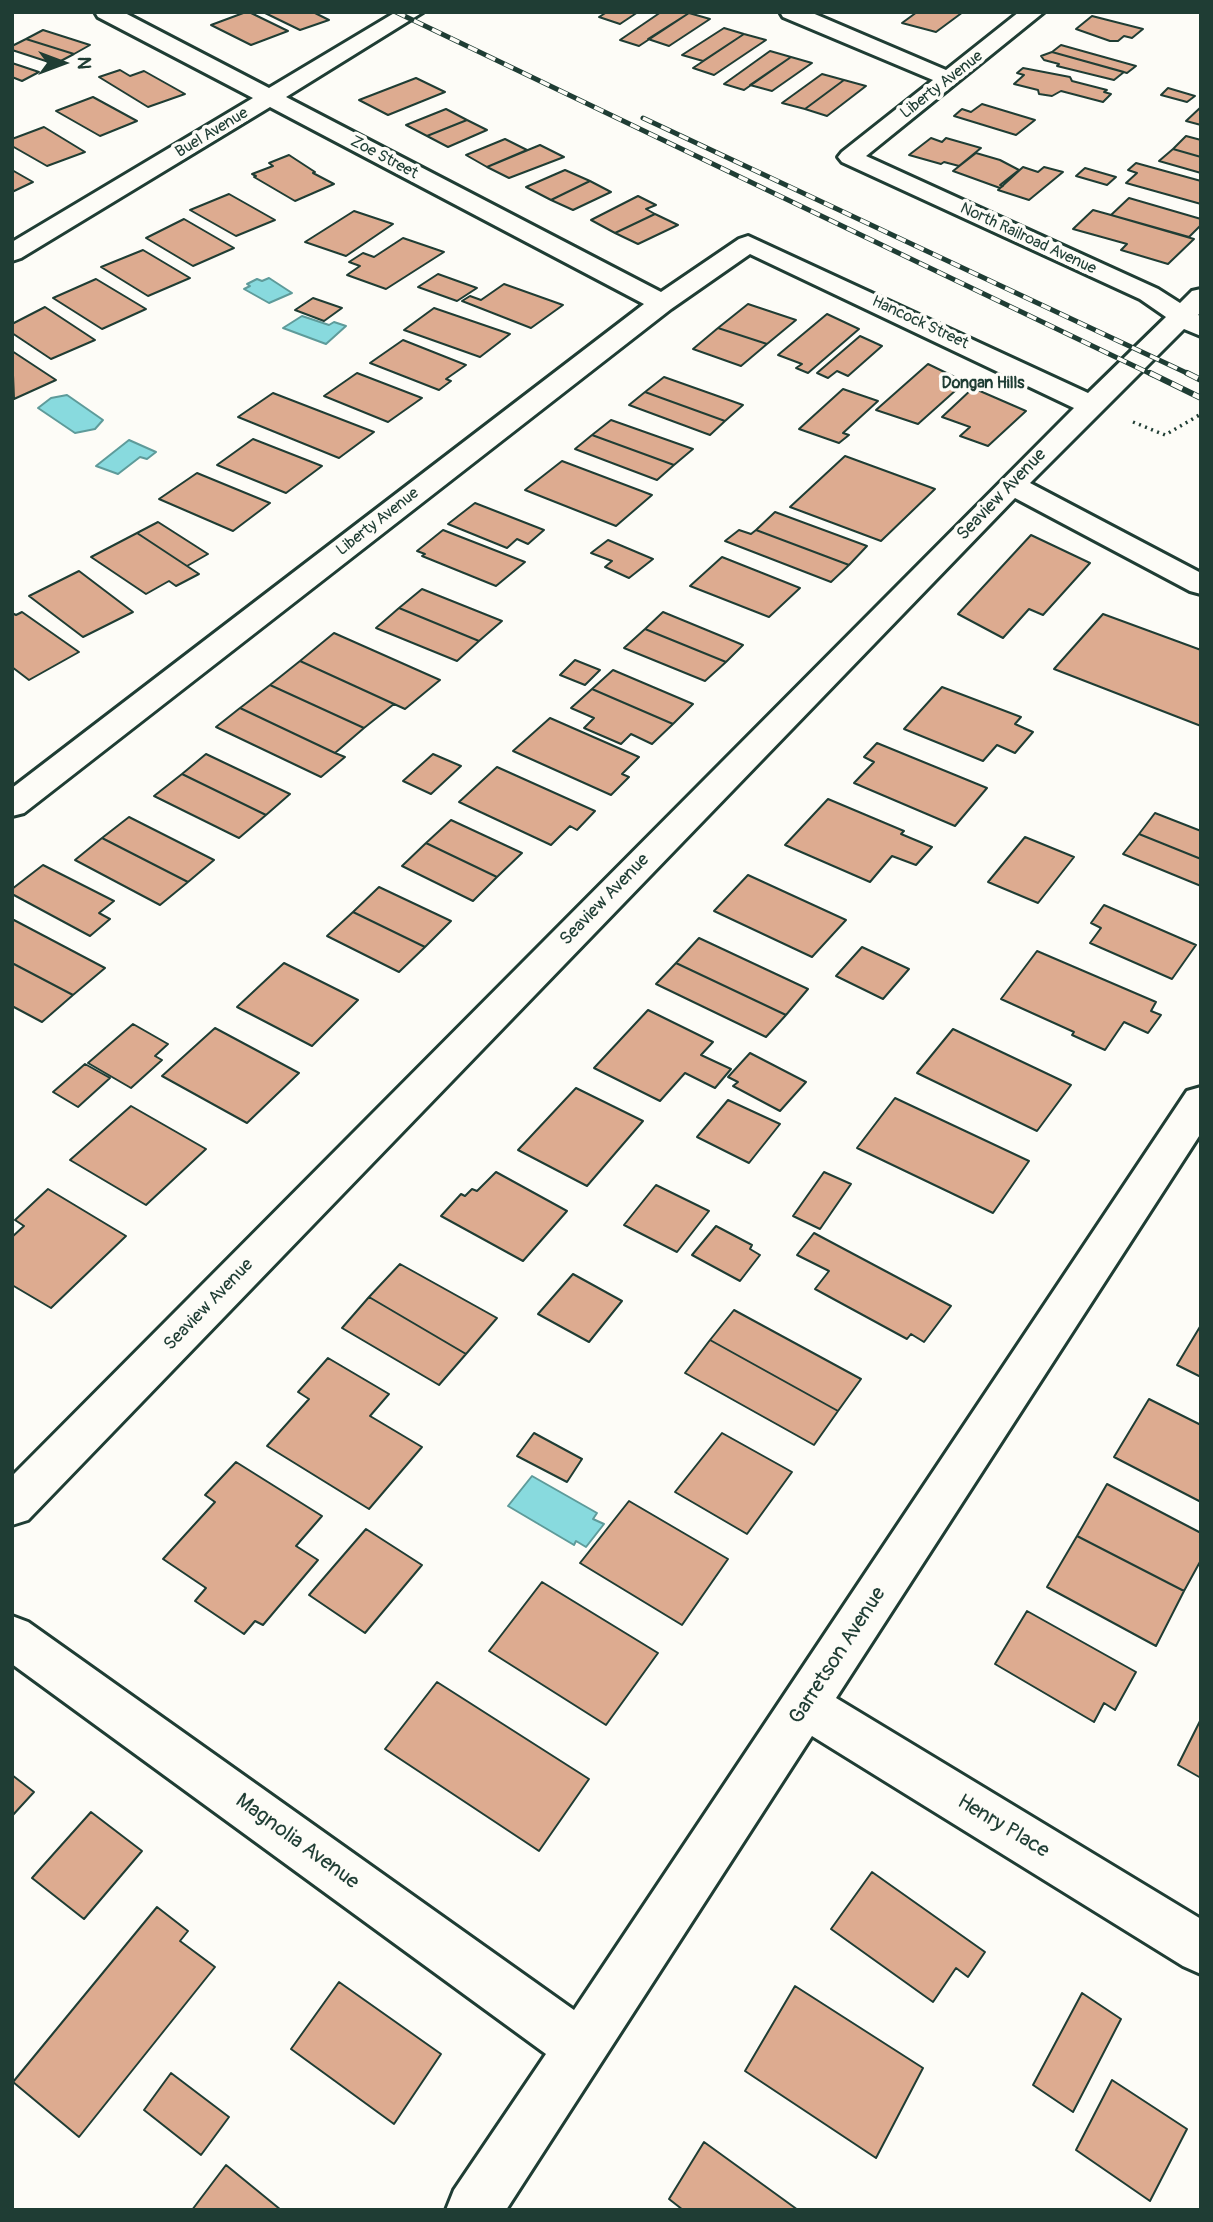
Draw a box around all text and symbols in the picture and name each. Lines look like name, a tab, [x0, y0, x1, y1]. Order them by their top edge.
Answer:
north arrow	[28, 28, 98, 98]
street label: Liberty Avenue	[897, 47, 987, 123]
text: N	[72, 57, 96, 69]
street label: Buel Avenue	[172, 104, 252, 162]
street label: Zoe Street	[347, 132, 421, 184]
street label: North Railroad Avenue	[957, 199, 1099, 279]
street label: Hancock Street	[869, 292, 971, 354]
district label: Dongan Hills	[942, 374, 1024, 394]
street label: Seaview Avenue	[953, 445, 1051, 545]
street label: Liberty Avenue	[333, 484, 423, 560]
street label: Seaview Avenue	[556, 850, 654, 950]
street label: Seaview Avenue	[160, 1255, 258, 1355]
street label: Garretson Avenue	[784, 1583, 892, 1729]
street label: Magnolia Avenue	[230, 1789, 364, 1895]
street label: Henry Place	[953, 1790, 1053, 1864]

